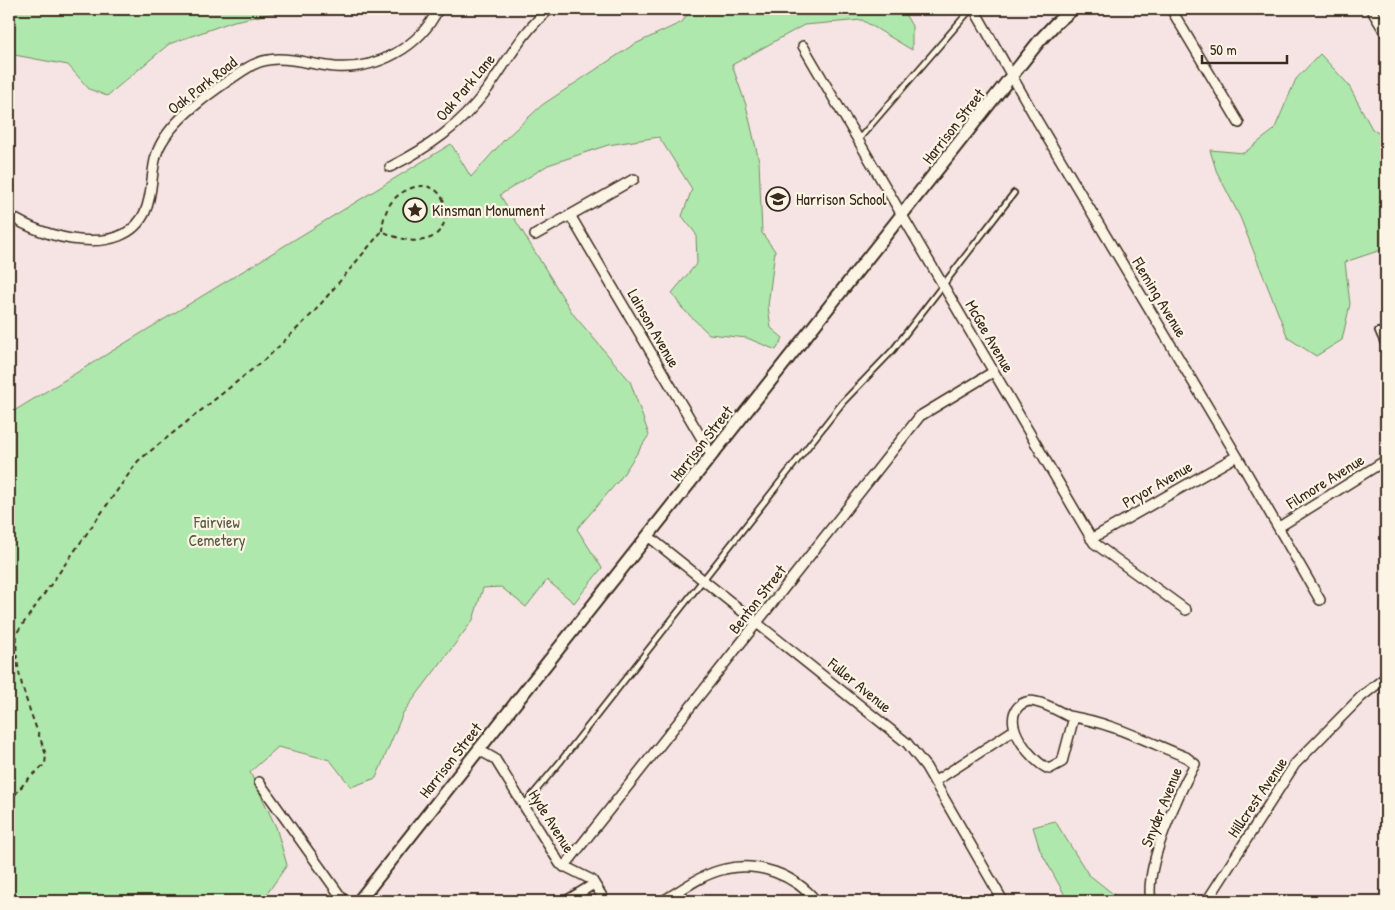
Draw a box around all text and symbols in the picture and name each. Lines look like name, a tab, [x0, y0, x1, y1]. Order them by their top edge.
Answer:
scale bar	[1202, 32, 1288, 64]
text: 50 m	[1210, 39, 1237, 60]
street label: Oak Park Lane	[430, 48, 500, 125]
street label: Oak Park Road	[163, 51, 241, 119]
street label: Harrison Street	[916, 83, 990, 168]
school or university icon: Harrison School	[765, 186, 791, 212]
place label: Harrison School	[796, 188, 887, 210]
place icon: Kinsman Monument	[402, 197, 428, 223]
place label: Kinsman Monument	[432, 199, 545, 221]
street label: Fleming Avenue	[1127, 252, 1193, 342]
street label: Lainson Avenue	[623, 285, 686, 372]
street label: McGee Avenue	[960, 296, 1020, 377]
street label: Harrison Street	[664, 400, 738, 485]
street label: Filmore Avenue	[1281, 448, 1369, 514]
street label: Pryor Avenue	[1118, 455, 1197, 513]
park label: Fairview Cemetery	[188, 511, 246, 551]
street label: Benton Street	[723, 560, 791, 638]
street label: Fuller Avenue	[823, 652, 897, 718]
street label: Harrison Street	[413, 717, 487, 802]
street label: Hillcrest Avenue	[1222, 752, 1292, 842]
street label: Snyder Avenue	[1135, 763, 1187, 850]
street label: Hyde Avenue	[524, 785, 581, 858]

